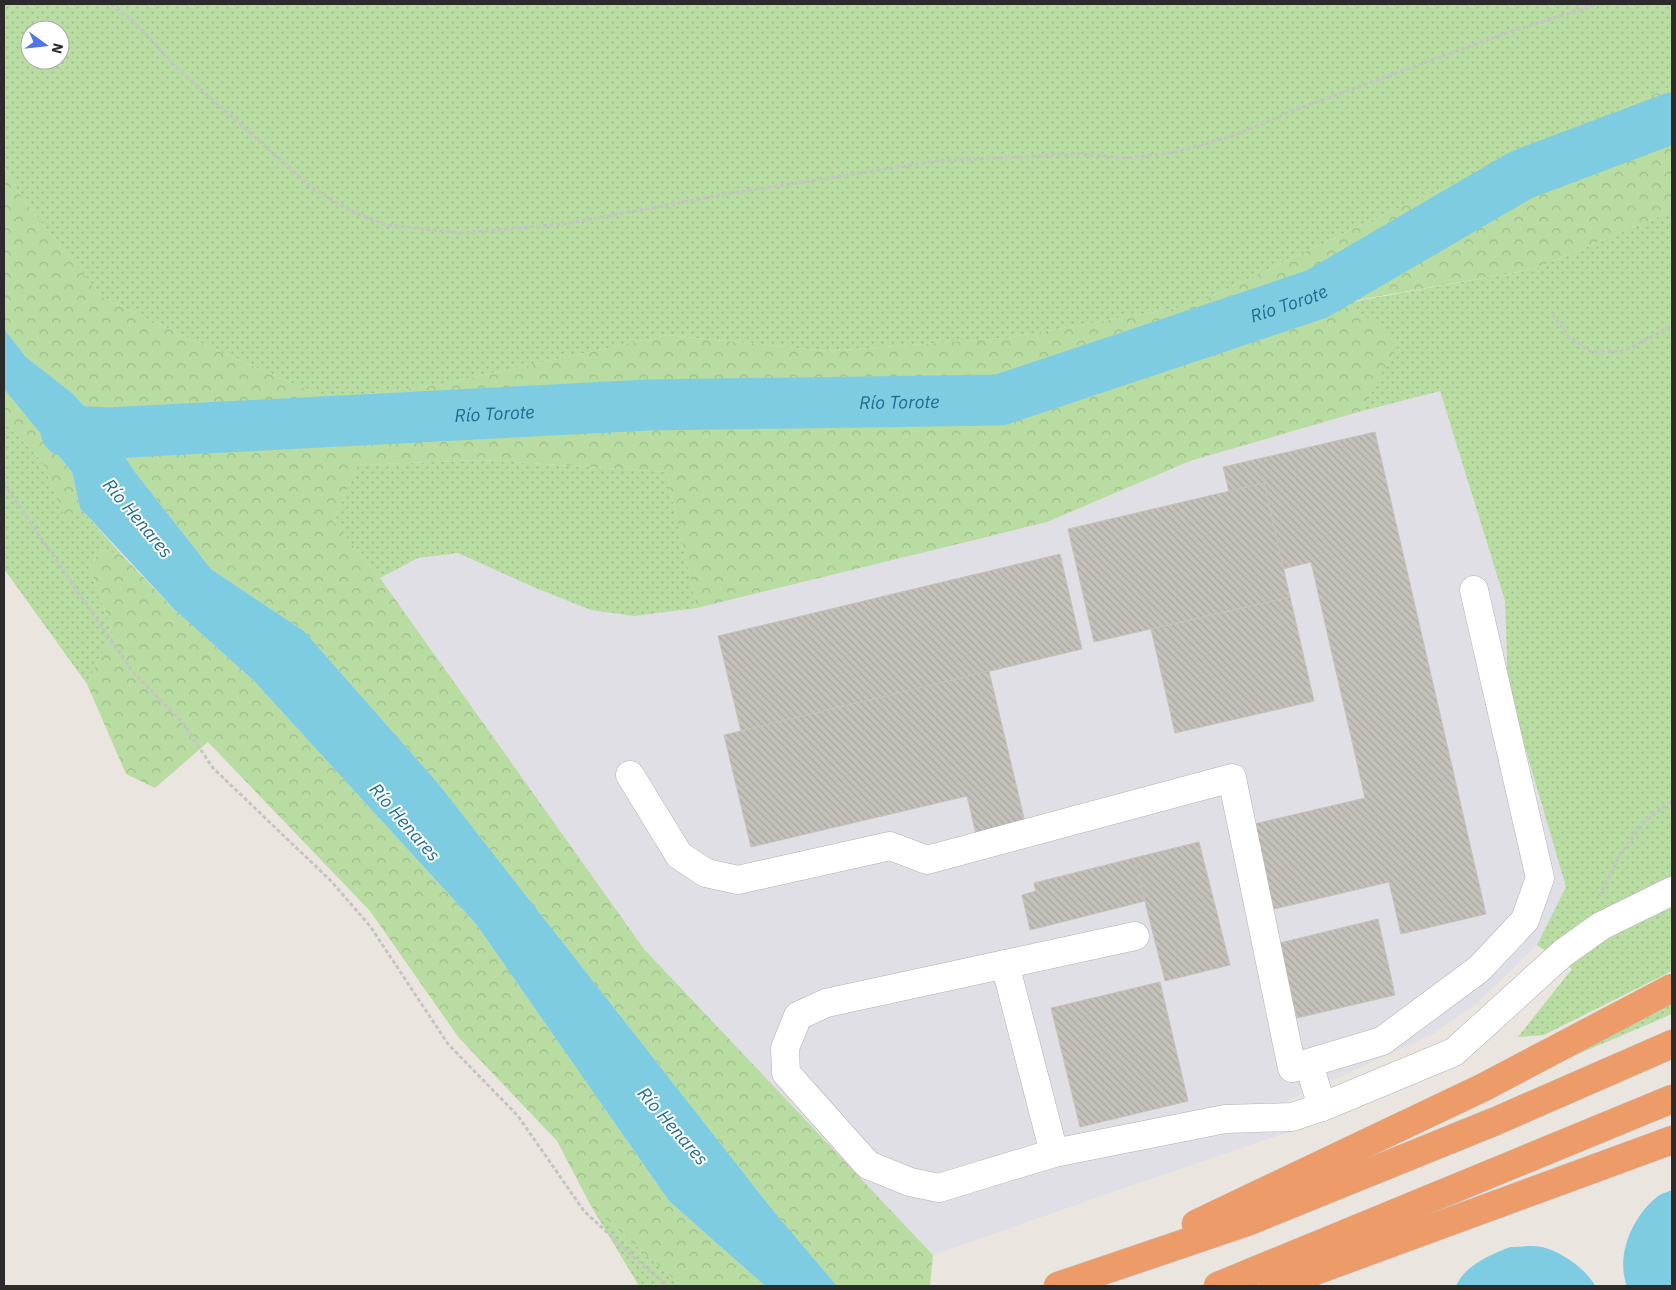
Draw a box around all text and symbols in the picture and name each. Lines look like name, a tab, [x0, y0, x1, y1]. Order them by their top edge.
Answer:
north arrow	[20, 20, 70, 70]
text: N	[48, 41, 68, 56]
water label: Río Torote	[1247, 279, 1331, 327]
water label: Río Torote	[859, 389, 939, 414]
water label: Río Torote	[454, 399, 535, 427]
water label: Río Henares	[98, 474, 178, 562]
water label: Río Henares	[365, 778, 445, 866]
water label: Río Henares	[633, 1082, 713, 1170]

